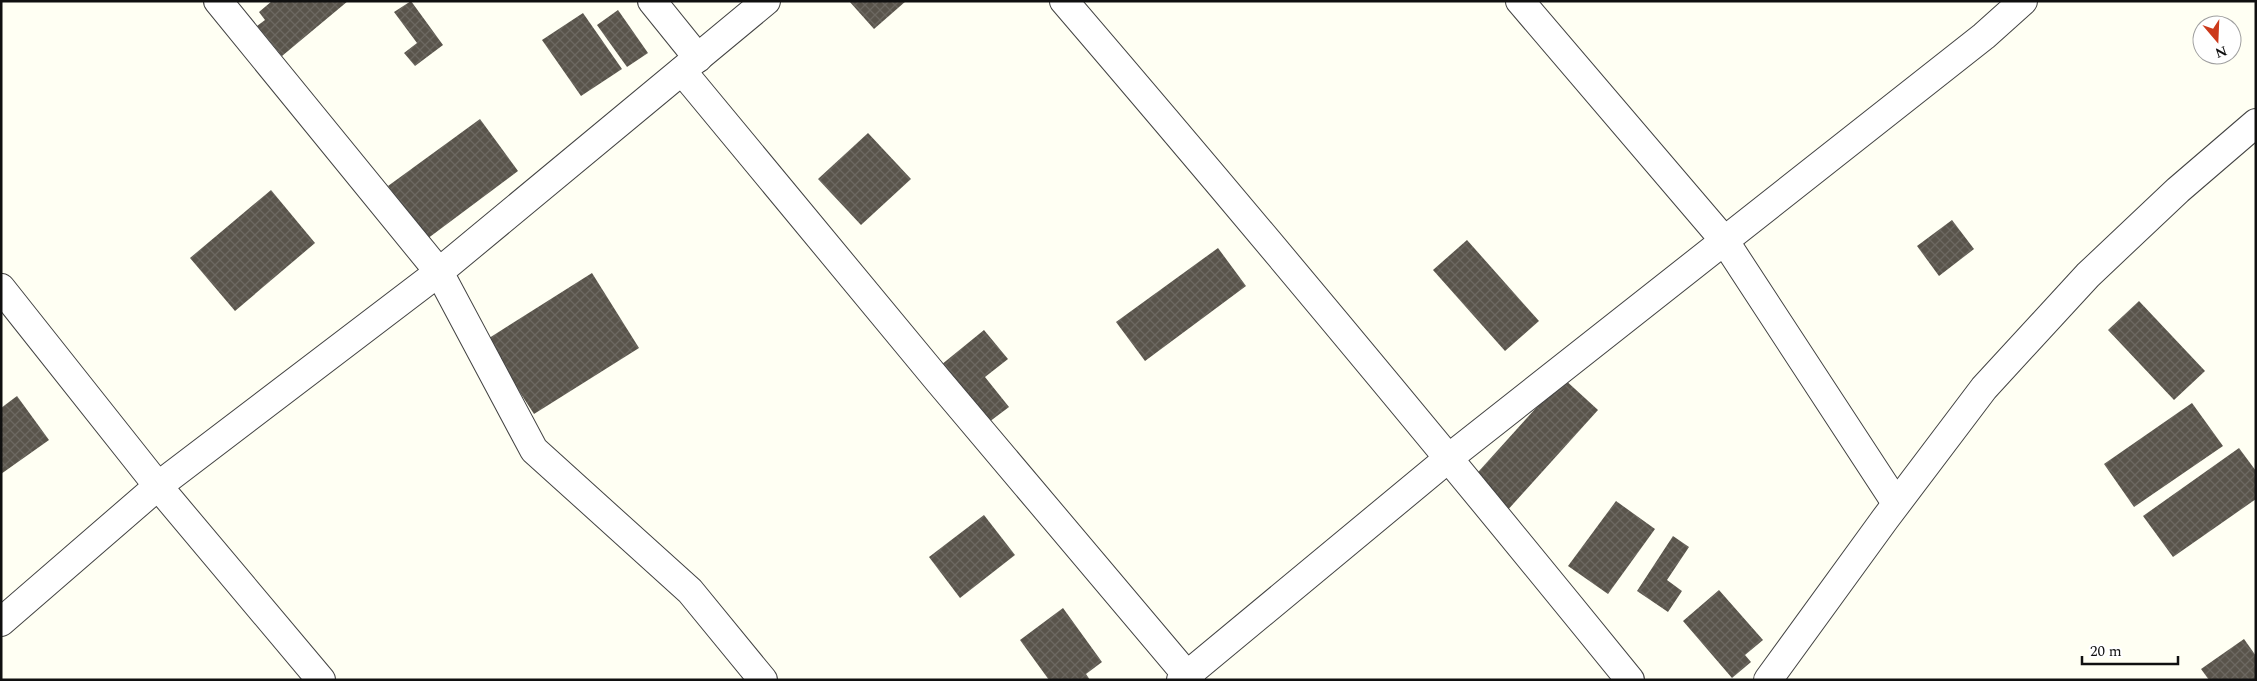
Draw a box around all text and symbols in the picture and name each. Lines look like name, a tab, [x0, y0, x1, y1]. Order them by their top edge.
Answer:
north arrow	[2192, 15, 2242, 65]
text: N	[2212, 40, 2230, 64]
scale bar	[2082, 634, 2178, 666]
text: 20 m	[2090, 640, 2122, 663]

